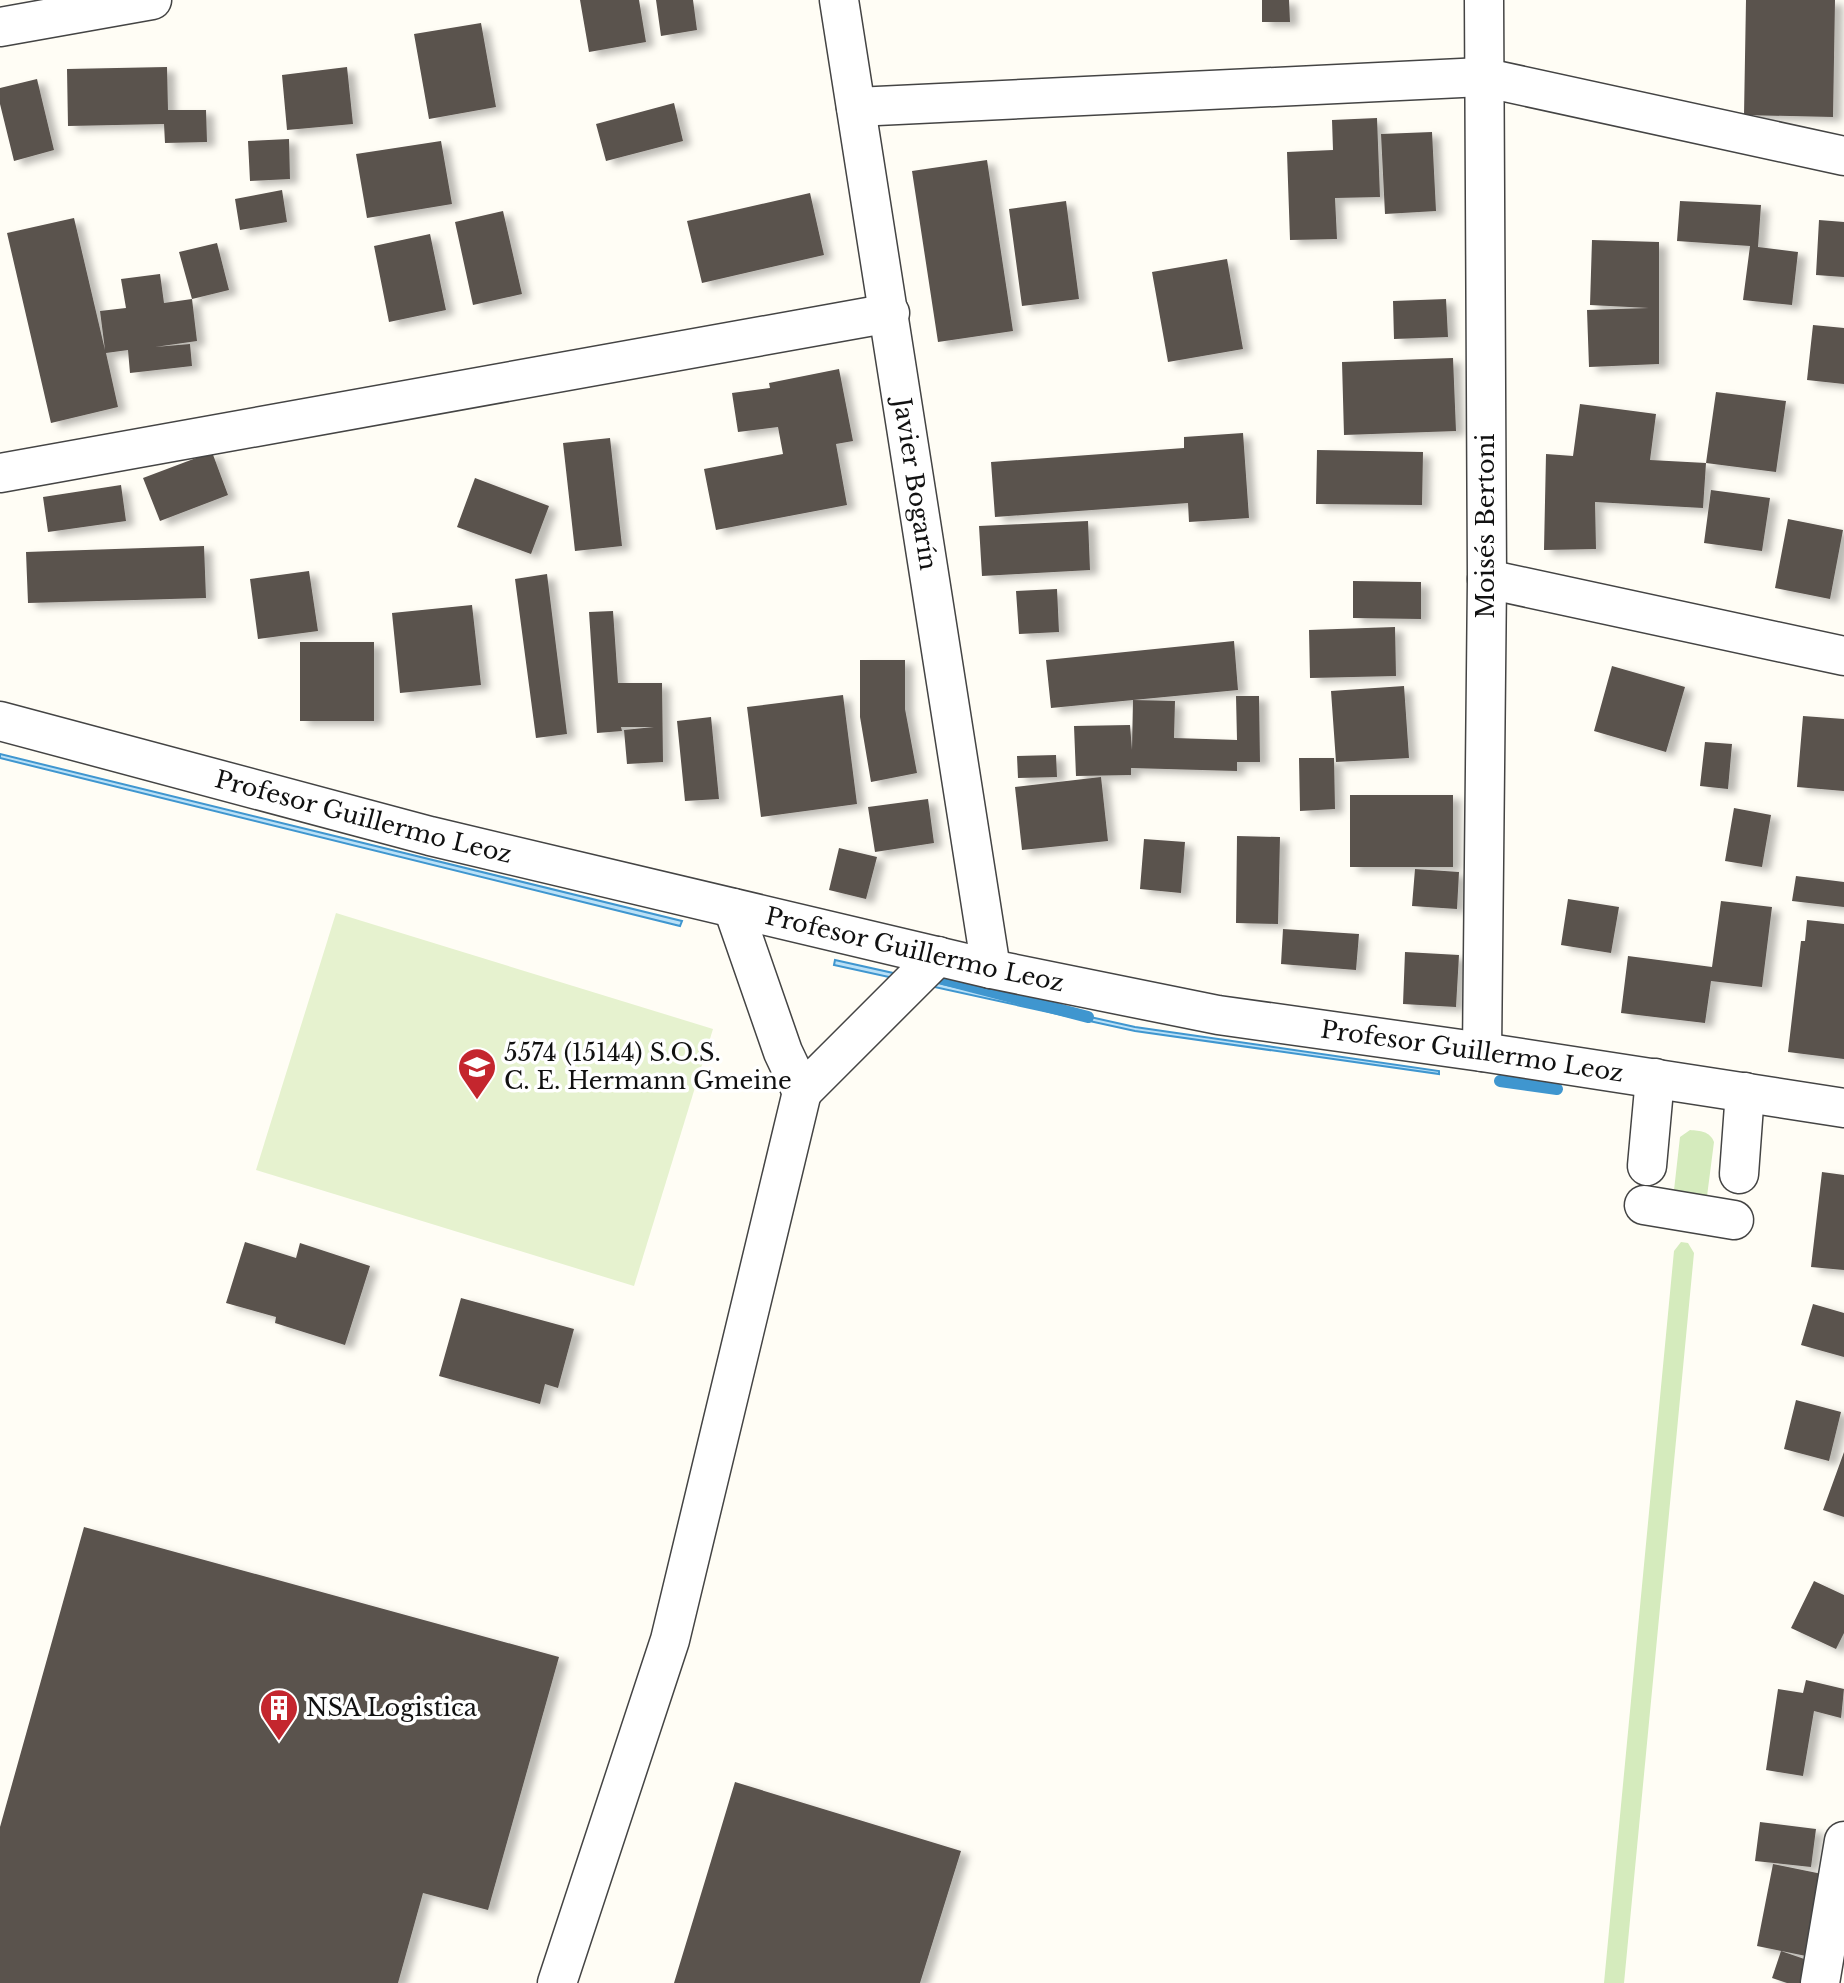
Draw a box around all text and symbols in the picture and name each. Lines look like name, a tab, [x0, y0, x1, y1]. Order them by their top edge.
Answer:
street label: Javier Bogarín	[887, 393, 943, 572]
street label: Moisés Bertoni	[1471, 434, 1500, 618]
street label: Profesor Guillermo Leoz	[212, 764, 515, 869]
street label: Profesor Guillermo Leoz	[763, 901, 1067, 997]
street label: Profesor Guillermo Leoz	[1319, 1015, 1626, 1088]
place label: 5574 (15144) S.O.S. C. E. Hermann Gmeine	[504, 1038, 792, 1095]
school or university icon: 5574 (15144) S.O.S. C. E. Hermann Gmeine	[456, 1046, 498, 1101]
building icon: NSA Logistica	[258, 1687, 300, 1742]
place label: NSA Logistica	[306, 1693, 478, 1722]

